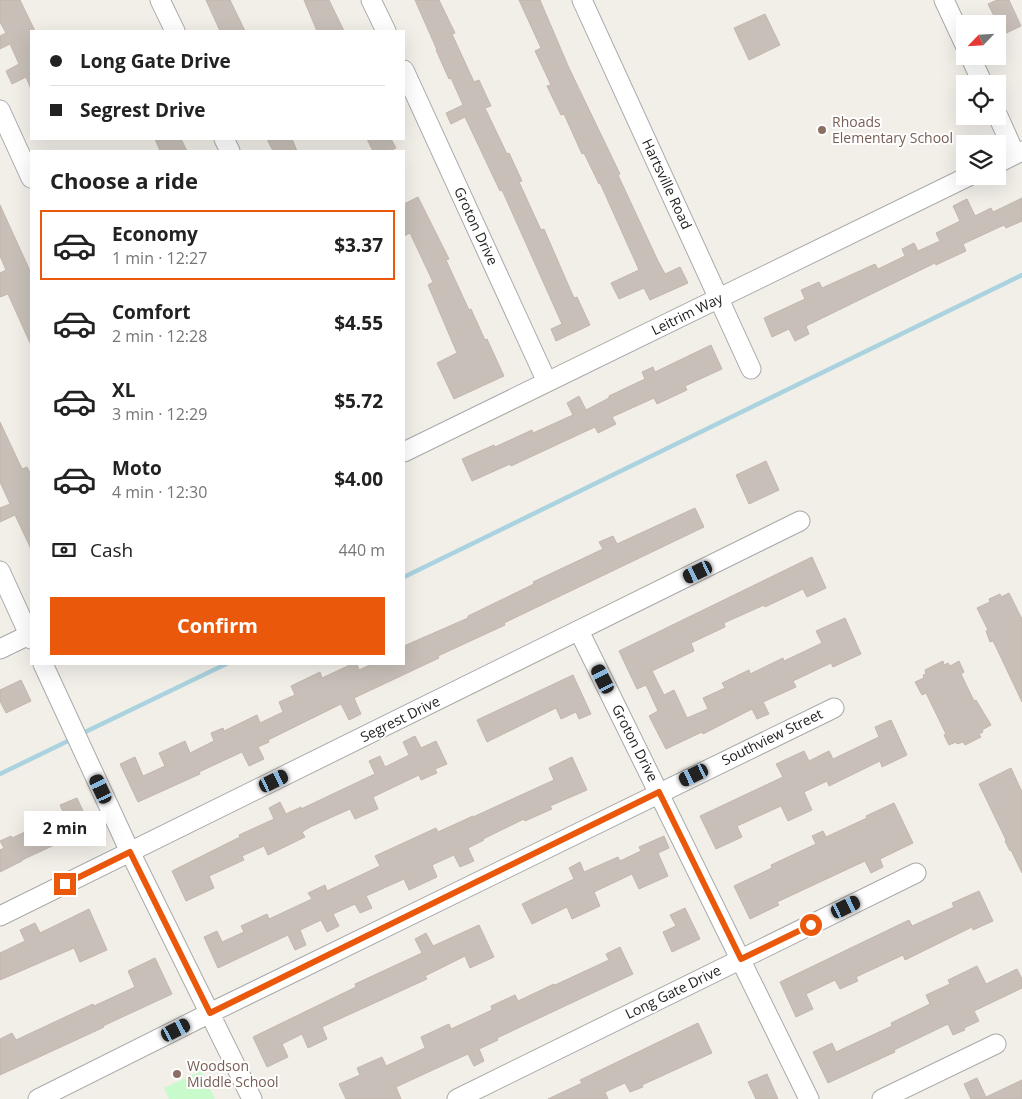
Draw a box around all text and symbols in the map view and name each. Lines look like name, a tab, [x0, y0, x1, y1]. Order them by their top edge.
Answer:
north arrow	[956, 15, 1006, 65]
map controls	[956, 15, 1006, 185]
text: Long Gate Drive	[80, 48, 231, 74]
button: locate	[956, 75, 1006, 125]
text: Segrest Drive	[80, 97, 205, 123]
place label: Rhoads Elementary School	[832, 112, 953, 147]
marker: Rhoads Elementary School	[816, 124, 828, 136]
street label: Hartsville Road	[638, 135, 697, 232]
button: layers	[956, 135, 1006, 185]
text: Choose a ride	[50, 165, 198, 195]
street label: Groton Drive	[450, 184, 503, 268]
text: Economy	[112, 221, 198, 247]
icon: car	[52, 223, 97, 268]
text: $3.37	[334, 232, 383, 258]
text: 1 min · 12:27	[112, 247, 207, 269]
street label: Leitrim Way	[648, 288, 727, 339]
text: Comfort	[112, 299, 191, 325]
icon: car	[52, 301, 97, 346]
text: $4.55	[334, 310, 383, 336]
text: 2 min · 12:28	[112, 325, 207, 347]
text: XL	[112, 377, 135, 403]
icon: car	[52, 379, 97, 424]
text: $5.72	[334, 388, 383, 414]
text: 3 min · 12:29	[112, 403, 207, 425]
text: Moto	[112, 455, 162, 481]
icon: car	[52, 457, 97, 502]
text: $4.00	[334, 466, 383, 492]
text: 4 min · 12:30	[112, 481, 207, 503]
icon: cash	[50, 536, 78, 564]
text: Cash	[90, 537, 133, 563]
text: 440 m	[339, 539, 385, 561]
car	[681, 559, 714, 585]
button: Confirm	[50, 597, 385, 655]
car	[589, 662, 616, 696]
street label: Segrest Drive	[357, 691, 443, 746]
street label: Groton Drive	[608, 701, 663, 785]
street label: Southview Street	[718, 704, 825, 769]
car	[677, 762, 710, 788]
car	[257, 768, 290, 794]
car	[87, 772, 114, 806]
callout: 2 min	[24, 812, 106, 846]
text: 2 min	[43, 817, 87, 839]
route end	[54, 873, 76, 895]
car	[829, 894, 862, 920]
route start	[800, 914, 822, 936]
street label: Long Gate Drive	[622, 960, 724, 1023]
car	[159, 1017, 192, 1043]
place label: Woodson Middle School	[187, 1056, 279, 1091]
marker: Woodson Middle School	[171, 1068, 183, 1080]

